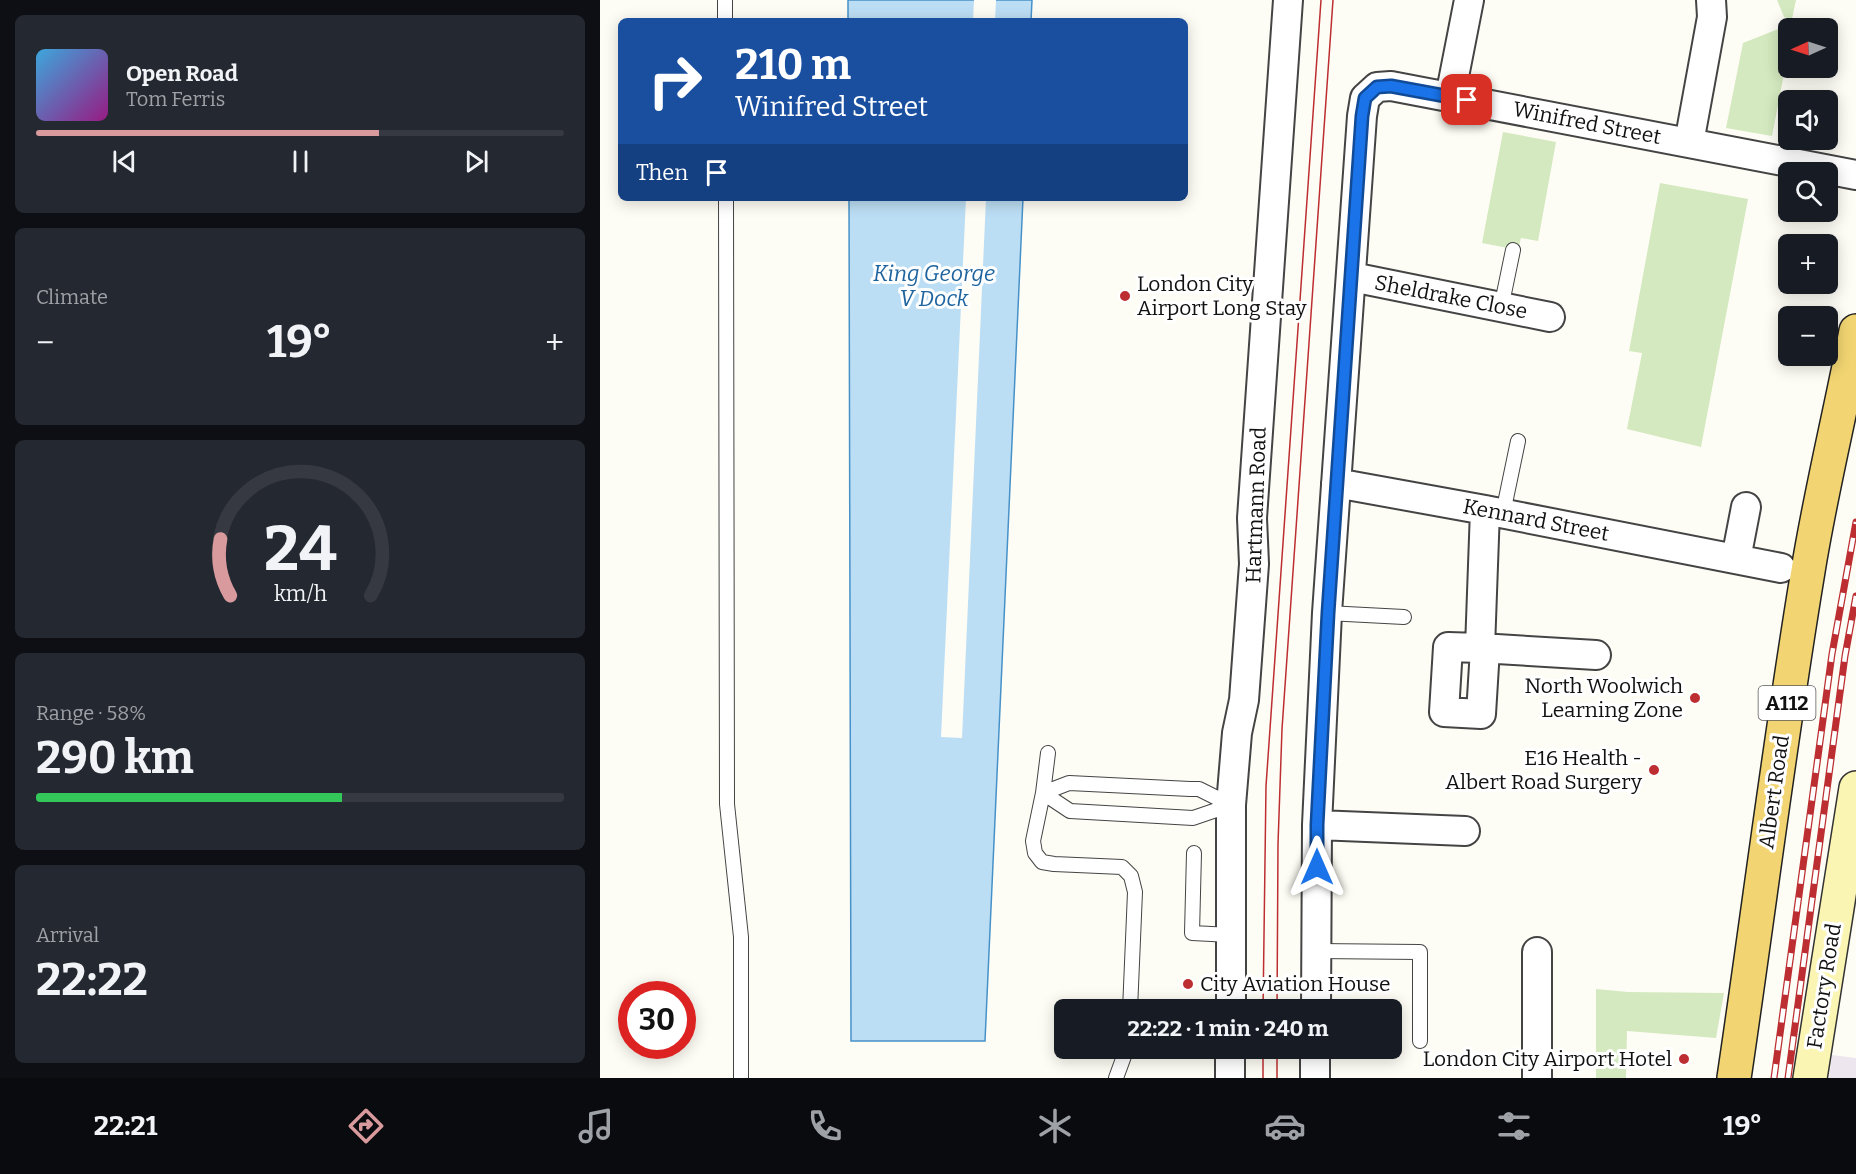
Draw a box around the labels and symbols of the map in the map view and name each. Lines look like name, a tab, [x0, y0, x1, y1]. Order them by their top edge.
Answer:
north arrow	[1778, 18, 1838, 78]
pin	[1441, 74, 1492, 125]
street label: Winifred Street	[1511, 96, 1664, 150]
water label: King George V Dock	[873, 260, 995, 312]
street label: Sheldrake Close	[1372, 269, 1530, 325]
place label: London City Airport Long Stay	[1137, 271, 1308, 321]
marker: London City Airport Long Stay	[1118, 289, 1132, 303]
street label: Hartmann Road	[1240, 426, 1272, 584]
street label: Kennard Street	[1461, 493, 1612, 547]
place label: North Woolwich Learning Zone	[1525, 673, 1683, 723]
road number: A112	[1758, 686, 1816, 720]
marker: North Woolwich Learning Zone	[1688, 691, 1702, 705]
street label: Albert Road	[1753, 733, 1795, 851]
place label: E16 Health - Albert Road Surgery	[1445, 745, 1643, 795]
marker: E16 Health - Albert Road Surgery	[1647, 763, 1661, 777]
position arrow	[1285, 835, 1349, 899]
street label: Factory Road	[1801, 921, 1847, 1051]
place label: City Aviation House	[1200, 971, 1391, 997]
marker: City Aviation House	[1181, 977, 1195, 991]
speed limit sign: 30	[618, 981, 696, 1059]
place label: London City Airport Hotel	[1423, 1046, 1672, 1072]
marker: London City Airport Hotel	[1677, 1052, 1691, 1066]

